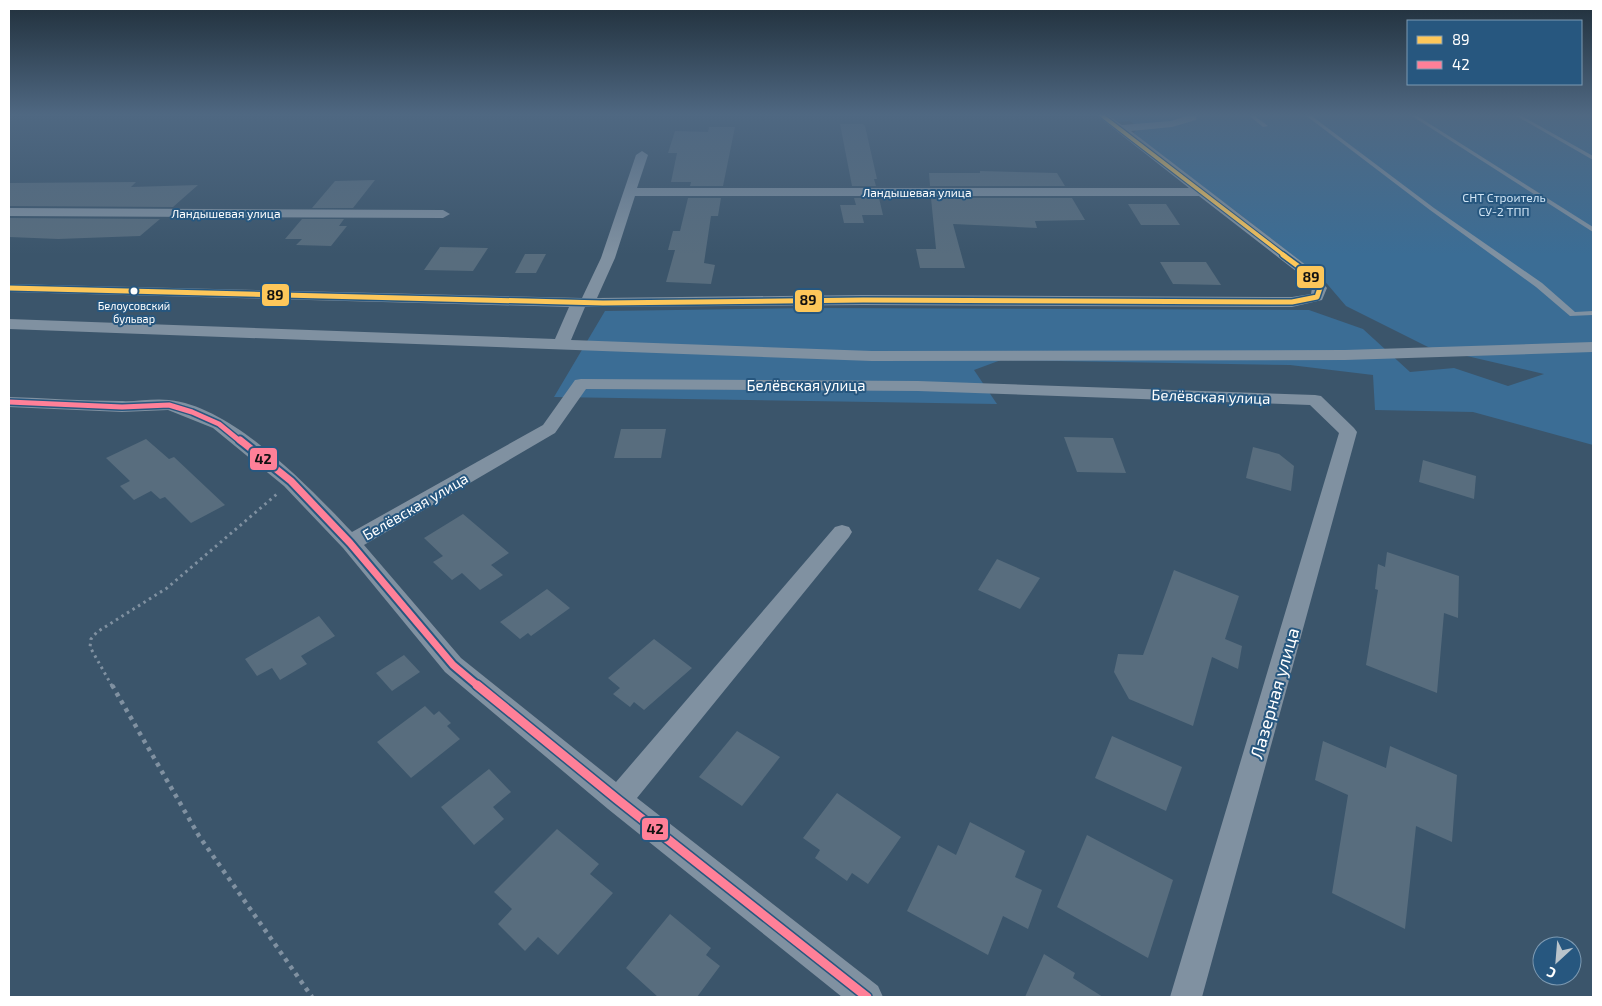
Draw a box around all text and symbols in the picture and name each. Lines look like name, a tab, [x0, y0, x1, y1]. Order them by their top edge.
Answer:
legend	[1407, 20, 1582, 85]
text: 89	[1452, 30, 1470, 48]
text: 42	[1452, 55, 1470, 73]
street label: Ландышевая улица	[862, 185, 972, 200]
park label: СНТ Строитель СУ-2 ТПП	[1462, 190, 1546, 218]
street label: Ландышевая улица	[171, 206, 281, 221]
line badge: 89	[1296, 265, 1325, 289]
text: 89	[1303, 268, 1319, 285]
line badge: 89	[261, 283, 290, 307]
marker: Белоусовский бульвар	[129, 286, 139, 296]
text: 89	[267, 286, 283, 303]
line badge: 89	[794, 289, 823, 313]
text: 89	[800, 291, 816, 308]
place label: Белоусовский бульвар	[98, 299, 170, 326]
street label: Белёвская улица	[747, 376, 866, 395]
street label: Белёвская улица	[1151, 385, 1271, 408]
line badge: 42	[249, 447, 278, 471]
text: 42	[254, 450, 272, 467]
street label: Белёвская улица	[359, 468, 472, 544]
street label: Лазерная улица	[1245, 625, 1303, 761]
line badge: 42	[641, 817, 669, 841]
text: 42	[646, 820, 664, 837]
north arrow	[1532, 936, 1582, 986]
text: С	[1544, 964, 1559, 983]

